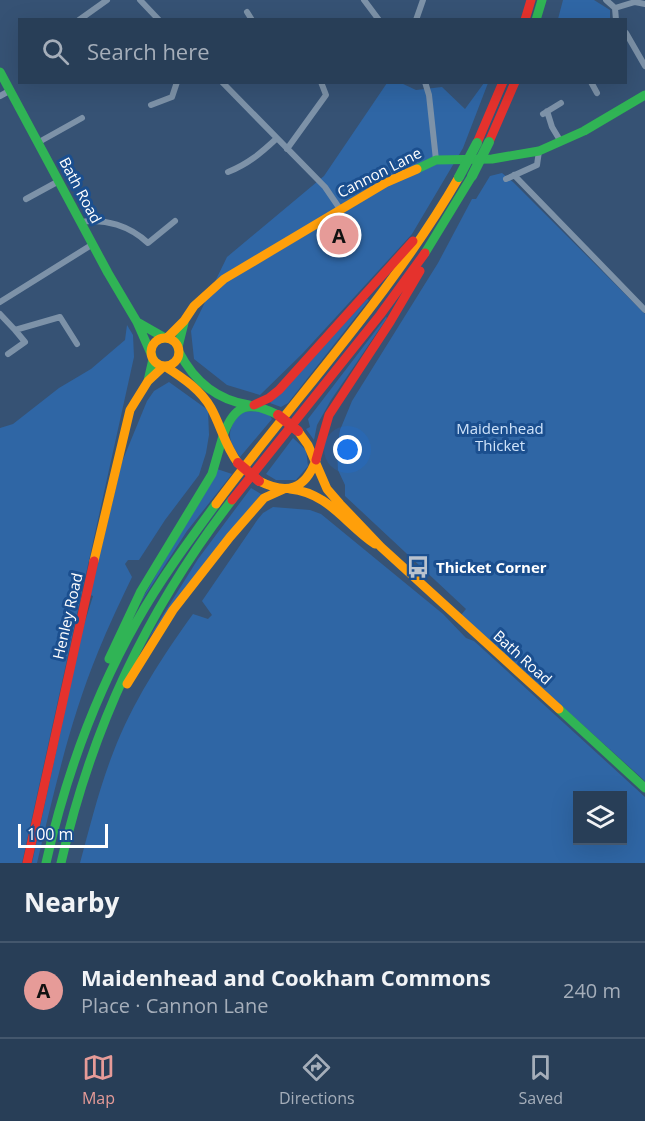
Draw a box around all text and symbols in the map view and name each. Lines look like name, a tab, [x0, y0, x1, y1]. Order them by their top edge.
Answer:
search box	[18, 18, 627, 84]
icon: search	[39, 35, 72, 68]
text: Search here	[87, 36, 210, 66]
street label: Cannon Lane	[333, 142, 425, 202]
street label: Bath Road	[55, 153, 107, 227]
pin: A	[320, 212, 358, 258]
park label: Maidenhead Thicket	[456, 418, 544, 455]
your location	[333, 435, 362, 464]
bus stop icon: Thicket Corner	[405, 554, 431, 580]
place label: Thicket Corner	[436, 557, 547, 577]
street label: Henley Road	[47, 571, 87, 661]
street label: Bath Road	[489, 625, 557, 689]
map controls	[573, 791, 627, 845]
button: layers	[573, 791, 627, 845]
scale bar	[18, 821, 108, 848]
text: 100 m	[27, 823, 73, 845]
text: Nearby	[24, 884, 119, 920]
text: Maidenhead and Cookham Commons	[81, 962, 491, 992]
text: A	[37, 977, 50, 1004]
text: 240 m	[563, 977, 621, 1004]
text: Place · Cannon Lane	[81, 992, 268, 1019]
tab: Map	[82, 1051, 115, 1109]
tab: Directions	[279, 1051, 355, 1109]
tab: Saved	[519, 1051, 563, 1109]

